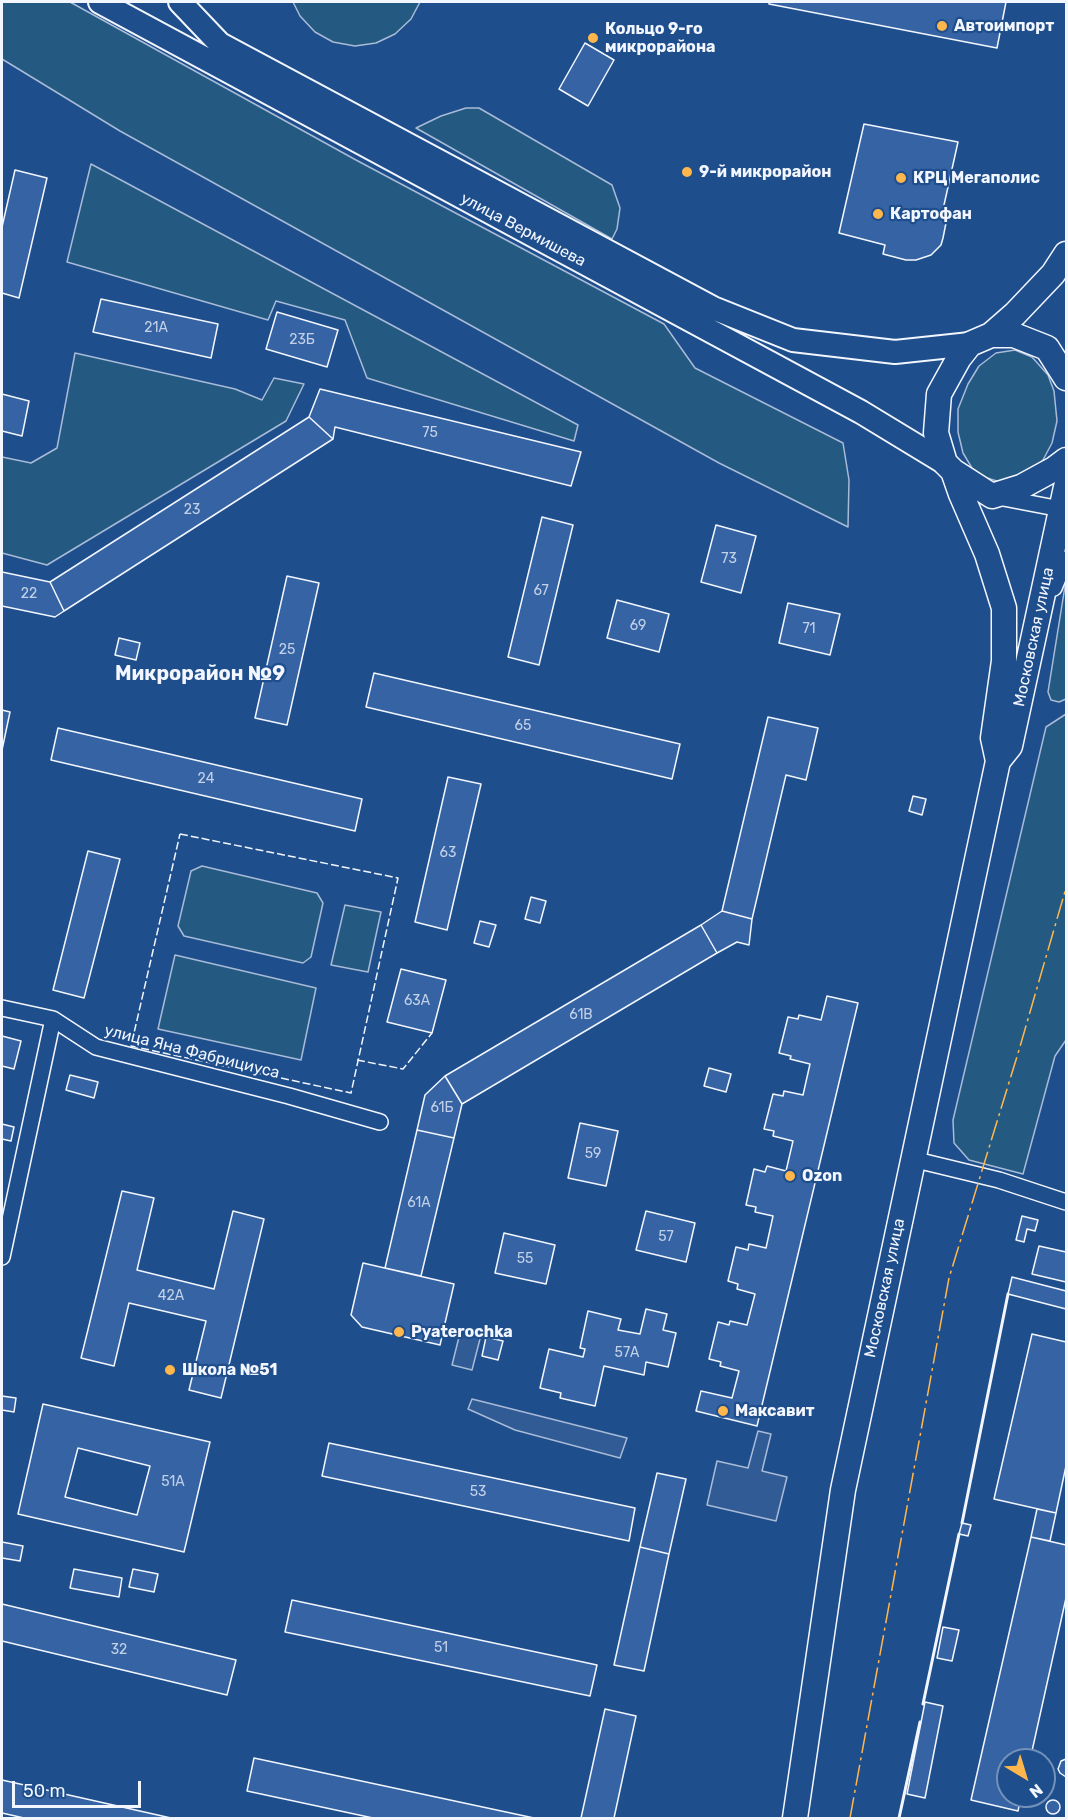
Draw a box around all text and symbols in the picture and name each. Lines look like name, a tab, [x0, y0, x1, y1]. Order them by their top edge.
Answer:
place label: Автоимпорт	[954, 16, 1054, 36]
place label: Кольцо 9-го микрорайона	[605, 19, 716, 57]
marker: Автоимпорт	[935, 19, 949, 33]
marker: Кольцо 9-го микрорайона	[586, 31, 600, 45]
place label: 9-й микрорайон	[699, 162, 831, 182]
marker: 9-й микрорайон	[680, 165, 694, 179]
place label: КРЦ Мегаполис	[913, 168, 1040, 188]
marker: КРЦ Мегаполис	[894, 171, 908, 185]
street label: улица Вермишева	[457, 189, 589, 271]
place label: Картофан	[890, 204, 972, 224]
marker: Картофан	[871, 207, 885, 221]
house number: 21А	[144, 320, 168, 336]
house number: 23Б	[289, 332, 315, 348]
house number: 75	[422, 425, 438, 441]
house number: 23	[184, 502, 200, 518]
house number: 73	[721, 551, 737, 567]
street label: Московская улица	[1010, 566, 1058, 708]
house number: 67	[533, 583, 549, 599]
house number: 22	[21, 586, 37, 602]
house number: 69	[630, 618, 646, 634]
house number: 71	[802, 621, 816, 637]
house number: 25	[279, 642, 295, 658]
district label: Микрорайон №9	[115, 662, 285, 686]
house number: 65	[515, 718, 531, 734]
house number: 24	[198, 771, 214, 787]
house number: 63	[440, 845, 456, 861]
house number: 63А	[404, 993, 430, 1009]
house number: 61В	[569, 1007, 593, 1023]
street label: улица Яна Фабрициуса	[102, 1021, 282, 1083]
house number: 61Б	[430, 1100, 454, 1116]
house number: 59	[585, 1146, 601, 1162]
place label: Ozon	[802, 1166, 842, 1186]
marker: Ozon	[783, 1169, 797, 1183]
house number: 61А	[407, 1195, 431, 1211]
street label: Московская улица	[861, 1217, 909, 1359]
house number: 57	[658, 1229, 674, 1245]
house number: 55	[517, 1251, 533, 1267]
house number: 42А	[158, 1288, 184, 1304]
place label: Pyaterochka	[411, 1322, 513, 1342]
marker: Pyaterochka	[392, 1325, 406, 1339]
house number: 57А	[615, 1345, 639, 1361]
place label: Школа №51	[182, 1360, 277, 1380]
marker: Школа №51	[163, 1363, 177, 1377]
place label: Максавит	[735, 1401, 815, 1421]
marker: Максавит	[716, 1404, 730, 1418]
house number: 51А	[161, 1474, 185, 1490]
house number: 53	[470, 1484, 486, 1500]
house number: 51	[434, 1640, 448, 1656]
house number: 32	[111, 1642, 127, 1658]
north arrow	[996, 1748, 1056, 1808]
scale bar	[15, 1769, 144, 1807]
text: 50 m	[23, 1780, 66, 1802]
text: N	[1026, 1780, 1047, 1802]

